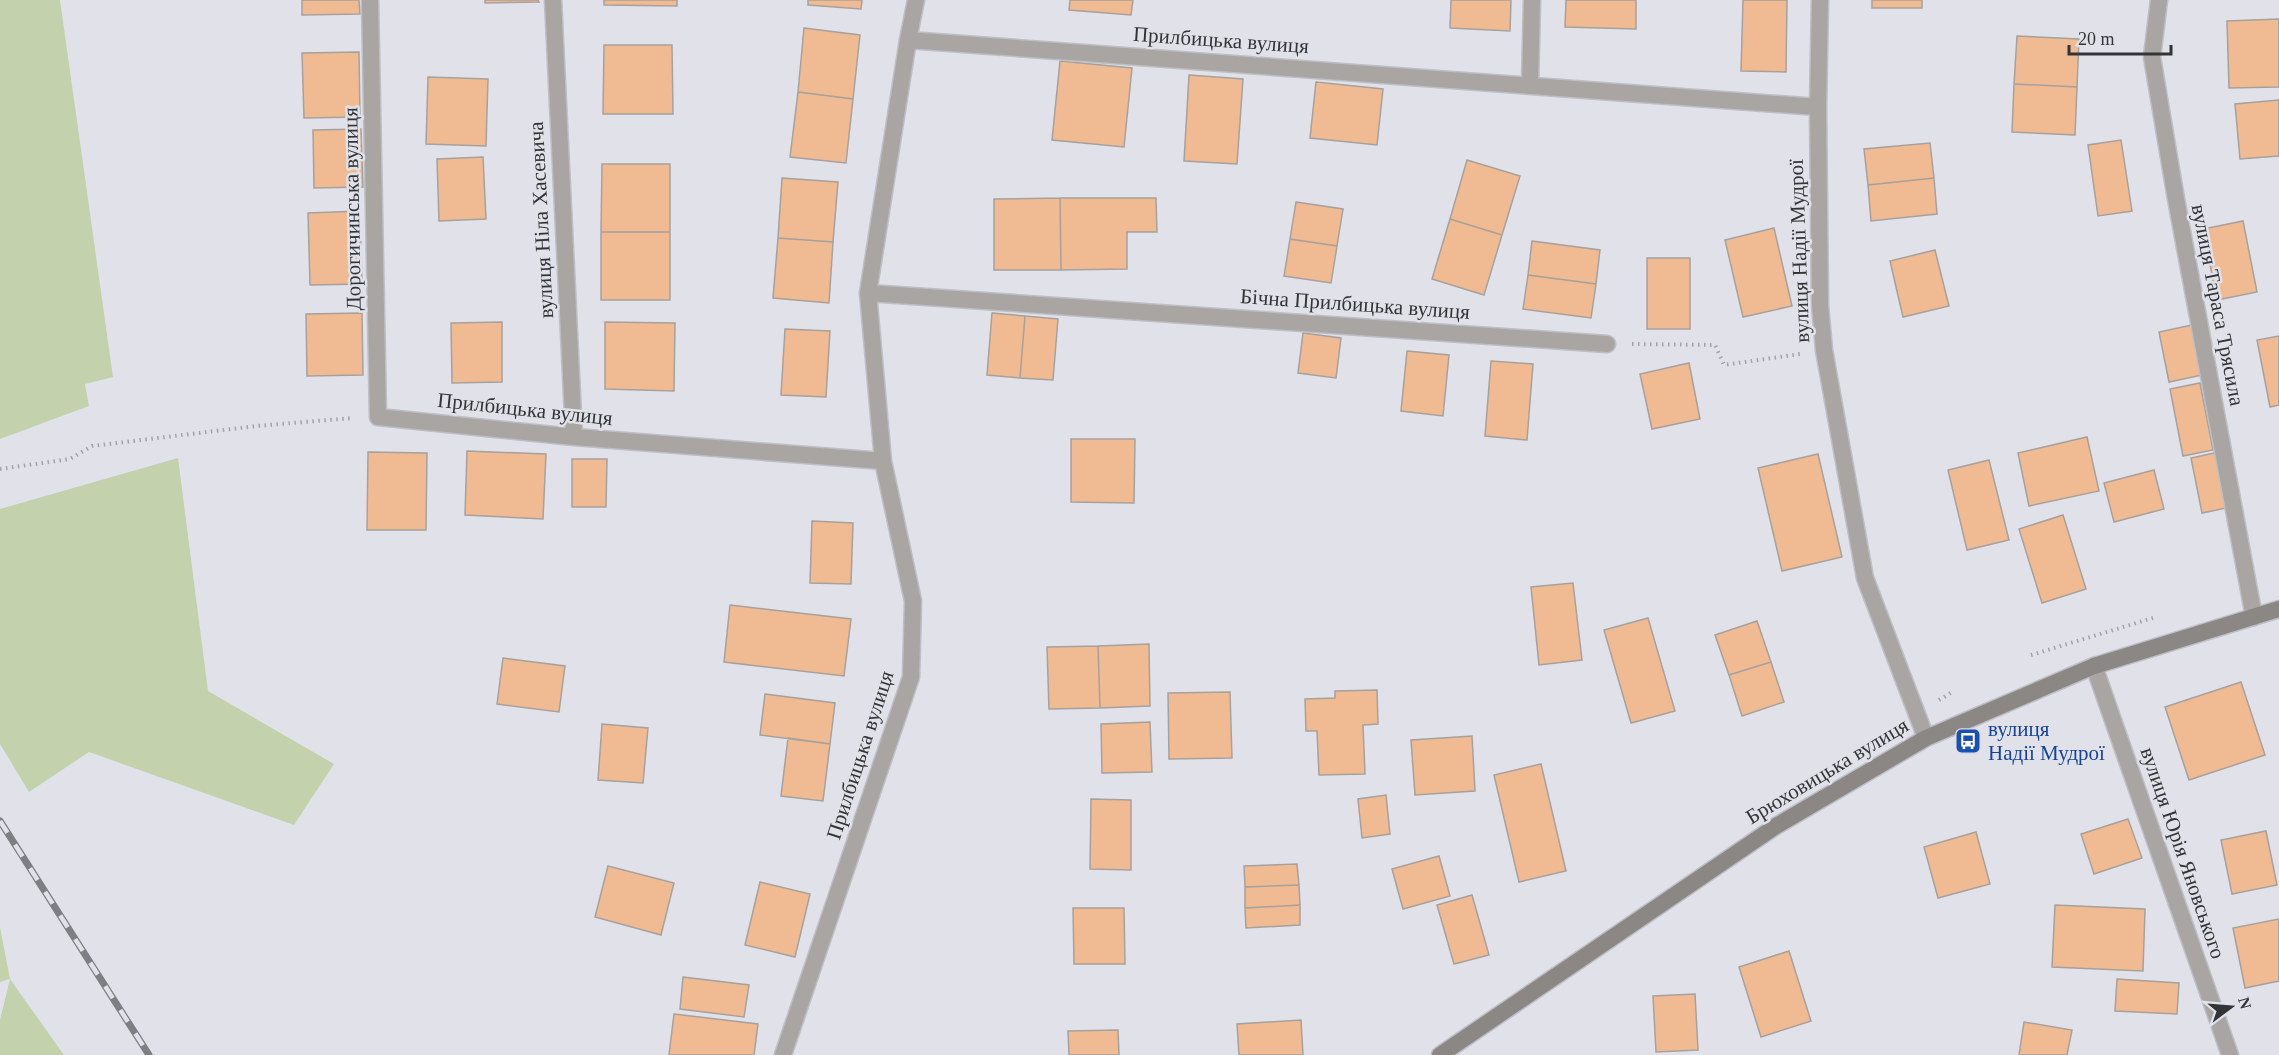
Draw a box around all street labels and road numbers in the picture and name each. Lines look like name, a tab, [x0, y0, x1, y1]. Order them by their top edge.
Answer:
street label: Прилбицька вулиця	[1132, 22, 1310, 58]
street label: Дорогичинська вулиця	[338, 107, 366, 311]
street label: вулиця Ніла Хасевича	[524, 120, 558, 319]
street label: вулиця Надії Мудрої	[1784, 159, 1814, 343]
street label: вулиця Тараса Трясила	[2187, 202, 2249, 408]
street label: Бічна Прилбицька вулиця	[1239, 284, 1471, 324]
street label: Прилбицька вулиця	[436, 388, 614, 430]
street label: Прилбицька вулиця	[821, 667, 899, 842]
street label: Брюховицька вулиця	[1741, 713, 1913, 829]
street label: вулиця Юрія Яновського	[2135, 744, 2231, 962]

